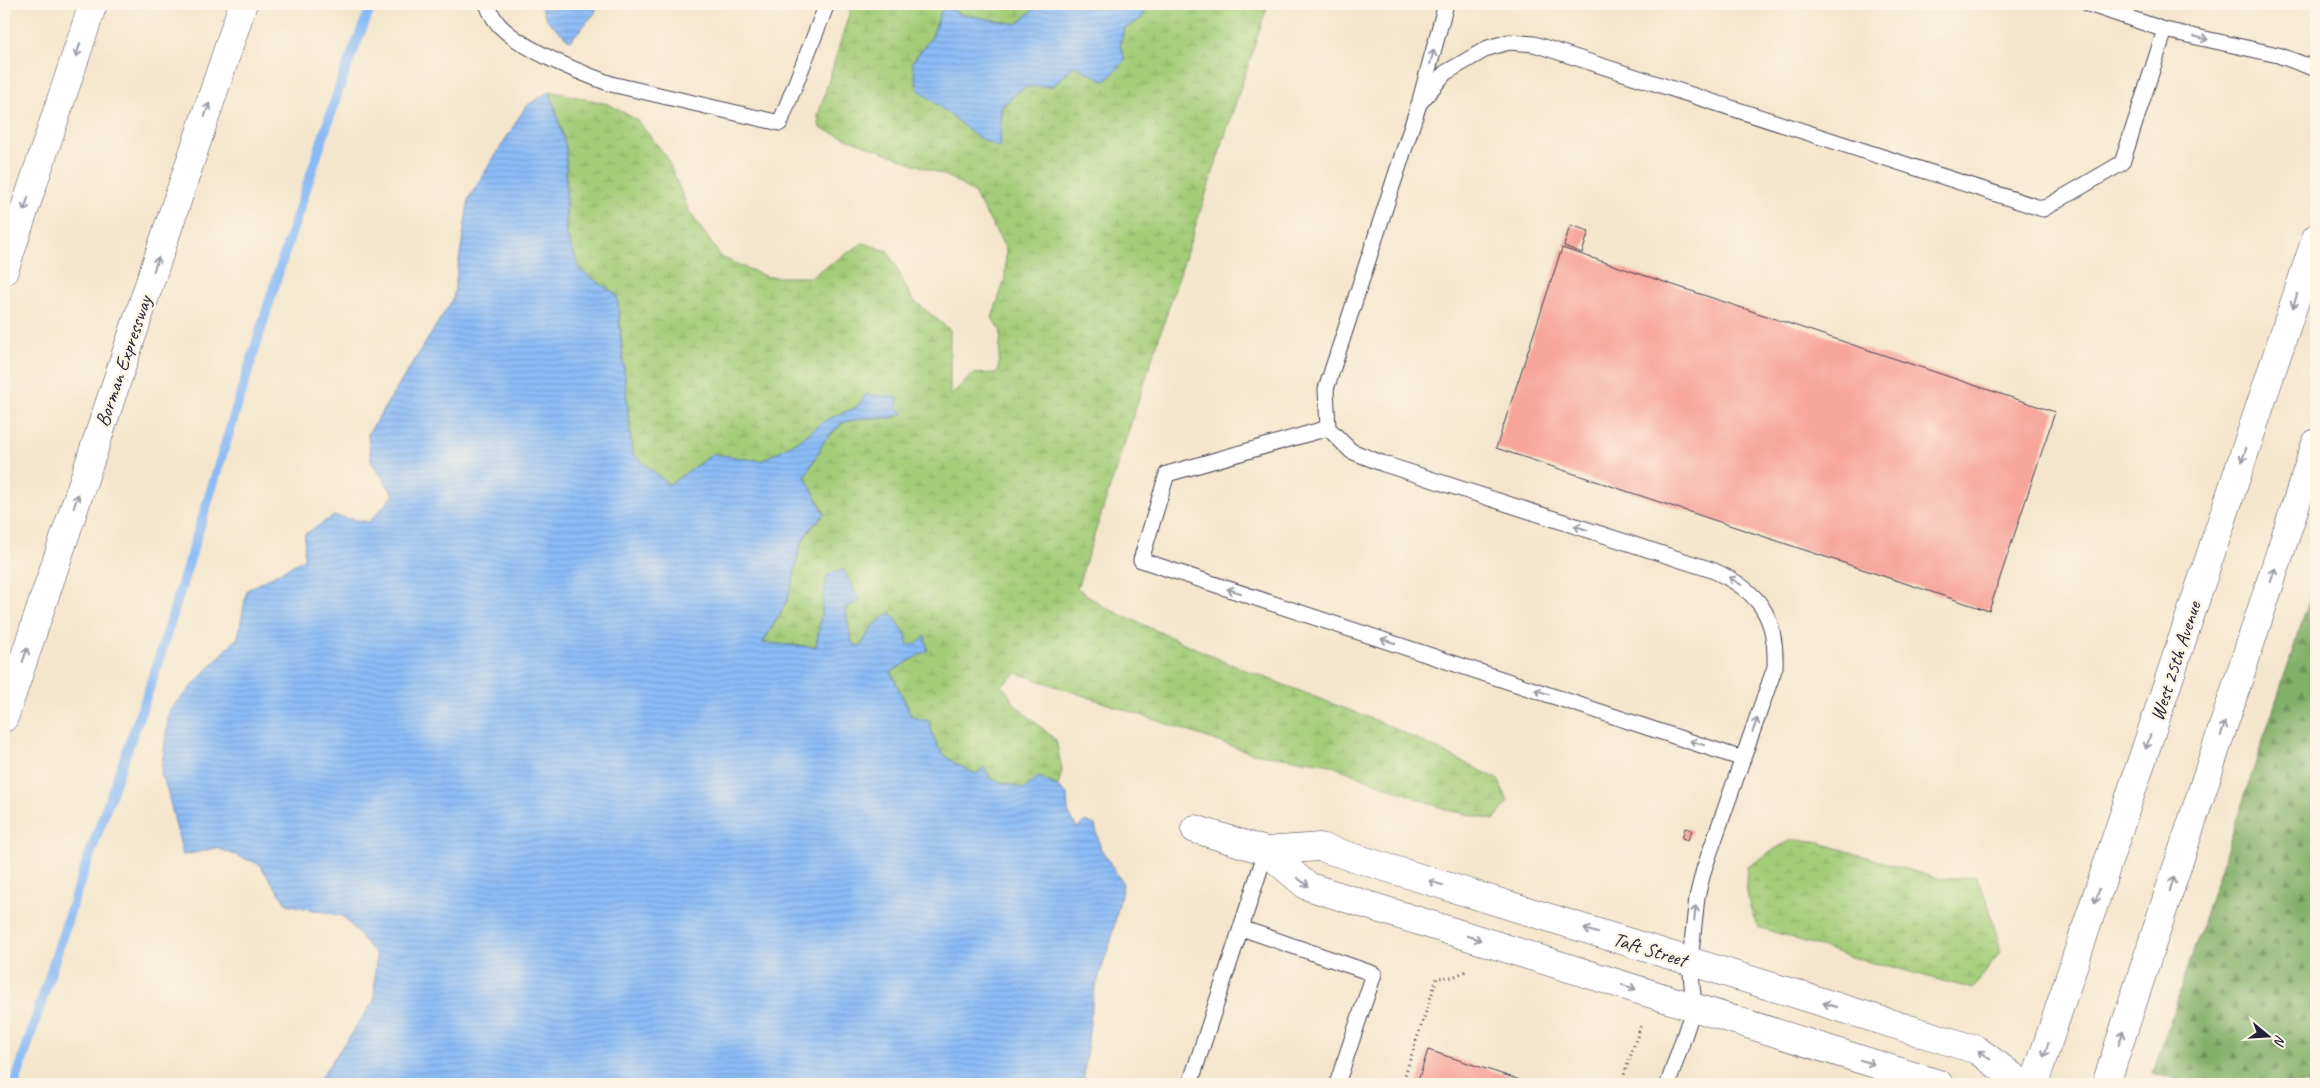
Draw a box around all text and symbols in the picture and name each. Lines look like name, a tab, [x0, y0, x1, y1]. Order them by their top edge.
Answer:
one-way arrow	[2193, 34, 2209, 43]
one-way arrow	[72, 42, 82, 58]
one-way arrow	[1427, 49, 1437, 65]
one-way arrow	[203, 102, 213, 118]
one-way arrow	[21, 196, 30, 211]
one-way arrow	[152, 257, 161, 272]
street label: Borman Expressway	[89, 291, 158, 430]
one-way arrow	[2290, 293, 2299, 308]
one-way arrow	[2239, 447, 2248, 462]
one-way arrow	[72, 493, 82, 509]
one-way arrow	[1574, 523, 1590, 532]
one-way arrow	[2269, 567, 2278, 583]
one-way arrow	[1728, 576, 1742, 586]
one-way arrow	[1226, 585, 1242, 595]
street label: West 25th Avenue	[2144, 597, 2207, 724]
one-way arrow	[1380, 636, 1396, 646]
one-way arrow	[21, 648, 30, 663]
one-way arrow	[1535, 687, 1551, 697]
one-way arrow	[1750, 718, 1760, 734]
one-way arrow	[2218, 721, 2228, 737]
one-way arrow	[2143, 734, 2152, 749]
one-way arrow	[1689, 738, 1705, 748]
one-way arrow	[2168, 876, 2177, 892]
one-way arrow	[1296, 877, 1310, 887]
one-way arrow	[1428, 878, 1444, 888]
one-way arrow	[2092, 887, 2101, 903]
one-way arrow	[1690, 905, 1700, 921]
one-way arrow	[1583, 926, 1599, 936]
street label: Taft Street	[1610, 926, 1693, 973]
one-way arrow	[1466, 934, 1482, 944]
one-way arrow	[1621, 983, 1636, 992]
one-way arrow	[1822, 999, 1838, 1009]
north arrow	[2242, 1010, 2292, 1060]
one-way arrow	[2117, 1031, 2126, 1046]
text: N	[2270, 1033, 2289, 1049]
one-way arrow	[2040, 1042, 2050, 1058]
one-way arrow	[1978, 1050, 1991, 1061]
one-way arrow	[1859, 1057, 1875, 1067]

